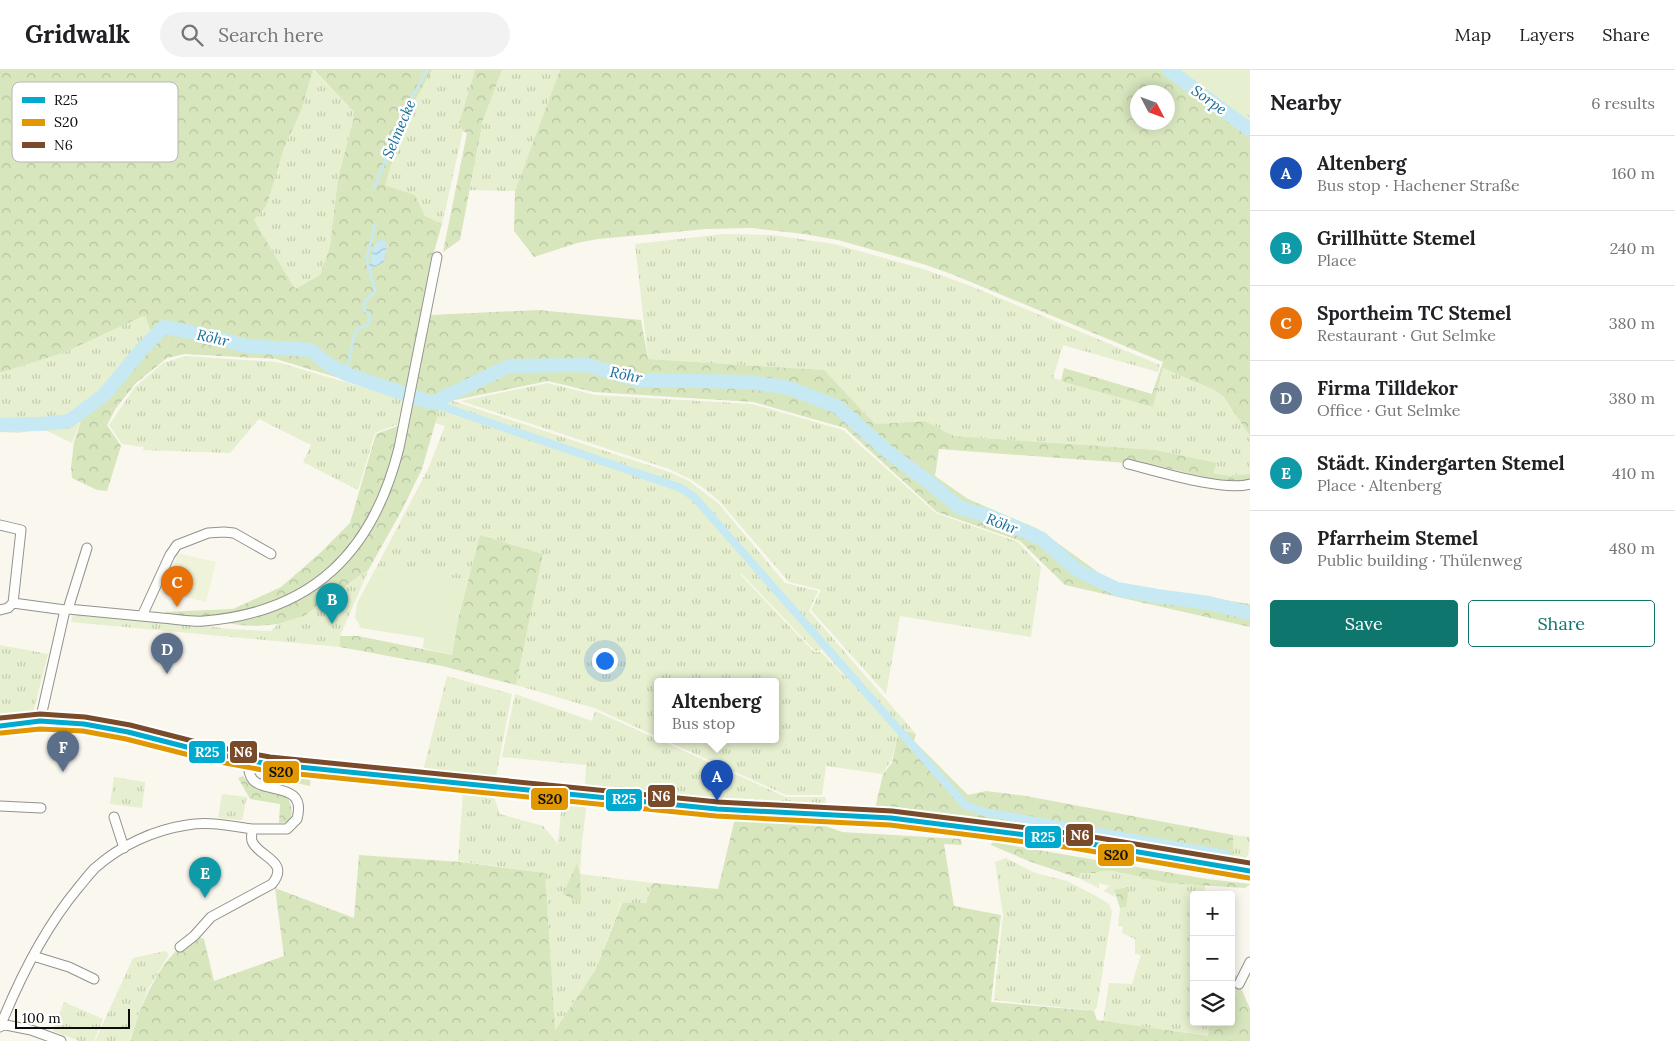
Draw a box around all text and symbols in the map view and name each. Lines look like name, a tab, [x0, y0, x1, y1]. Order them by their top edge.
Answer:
search box	[160, 12, 510, 57]
text: Gridwalk	[25, 19, 130, 50]
icon: search	[178, 21, 206, 49]
text: Search here	[218, 23, 324, 47]
text: Map	[1455, 23, 1491, 46]
text: Layers	[1519, 23, 1574, 46]
text: Share	[1602, 23, 1650, 46]
water label: Sorpe	[1188, 80, 1231, 119]
legend	[12, 82, 178, 162]
north arrow	[1130, 85, 1175, 130]
text: Nearby	[1270, 89, 1341, 116]
text: R25	[54, 91, 78, 109]
text: 6 results	[1591, 93, 1655, 113]
water label: Selmecke	[378, 96, 419, 161]
text: S20	[54, 113, 78, 131]
text: N6	[54, 136, 73, 154]
text: Altenberg	[1317, 151, 1406, 175]
text: A	[1281, 163, 1291, 183]
text: 160 m	[1611, 163, 1655, 183]
text: Bus stop · Hachener Straße	[1317, 175, 1520, 195]
text: Grillhütte Stemel	[1317, 226, 1476, 250]
text: B	[1281, 238, 1291, 258]
text: 240 m	[1610, 238, 1655, 258]
text: Place	[1317, 250, 1356, 270]
text: Sportheim TC Stemel	[1317, 301, 1511, 325]
text: C	[1280, 313, 1292, 333]
text: 380 m	[1609, 313, 1655, 333]
water label: Röhr	[195, 325, 231, 350]
text: Restaurant · Gut Selmke	[1317, 325, 1496, 345]
water label: Röhr	[608, 362, 644, 387]
text: Firma Tilldekor	[1317, 376, 1458, 400]
text: D	[1280, 388, 1292, 408]
text: 380 m	[1609, 388, 1655, 408]
text: Office · Gut Selmke	[1317, 400, 1460, 420]
text: Städt. Kindergarten Stemel	[1317, 451, 1565, 475]
text: E	[1281, 463, 1291, 483]
text: 410 m	[1612, 463, 1655, 483]
text: Place · Altenberg	[1317, 475, 1441, 495]
water label: Röhr	[984, 509, 1021, 538]
text: Pfarrheim Stemel	[1317, 526, 1478, 550]
text: F	[1281, 538, 1291, 558]
text: 480 m	[1609, 538, 1655, 558]
text: Public building · Thülenweg	[1317, 550, 1522, 570]
pin: C	[161, 566, 193, 607]
pin: B	[316, 583, 348, 624]
button: Save	[1270, 600, 1458, 647]
button: Share	[1468, 600, 1655, 647]
pin: D	[151, 633, 183, 674]
your location	[592, 648, 618, 674]
popup	[654, 678, 779, 743]
text: Altenberg	[672, 689, 761, 713]
text: Bus stop	[672, 713, 735, 733]
pin: F	[47, 731, 79, 772]
line badge: R25	[188, 740, 226, 764]
line badge: N6	[229, 740, 258, 764]
text: R25	[195, 743, 220, 761]
text: N6	[234, 743, 252, 761]
line badge: S20	[262, 760, 300, 784]
pin: A	[701, 760, 733, 801]
text: S20	[269, 763, 293, 781]
line badge: N6	[647, 784, 676, 808]
line badge: S20	[530, 787, 569, 811]
text: N6	[652, 787, 670, 805]
line badge: R25	[605, 788, 643, 812]
text: S20	[538, 790, 562, 808]
text: R25	[612, 790, 637, 808]
line badge: N6	[1065, 823, 1094, 847]
line badge: R25	[1024, 825, 1062, 849]
text: N6	[1071, 826, 1089, 844]
text: R25	[1031, 828, 1056, 846]
line badge: S20	[1097, 843, 1135, 867]
text: S20	[1104, 846, 1128, 864]
pin: E	[189, 857, 221, 898]
map controls	[1190, 891, 1235, 1026]
button: +	[1190, 891, 1235, 936]
button: −	[1190, 936, 1235, 981]
button: layers	[1190, 981, 1235, 1026]
scale bar	[15, 1006, 130, 1029]
text: 100 m	[22, 1009, 61, 1027]

